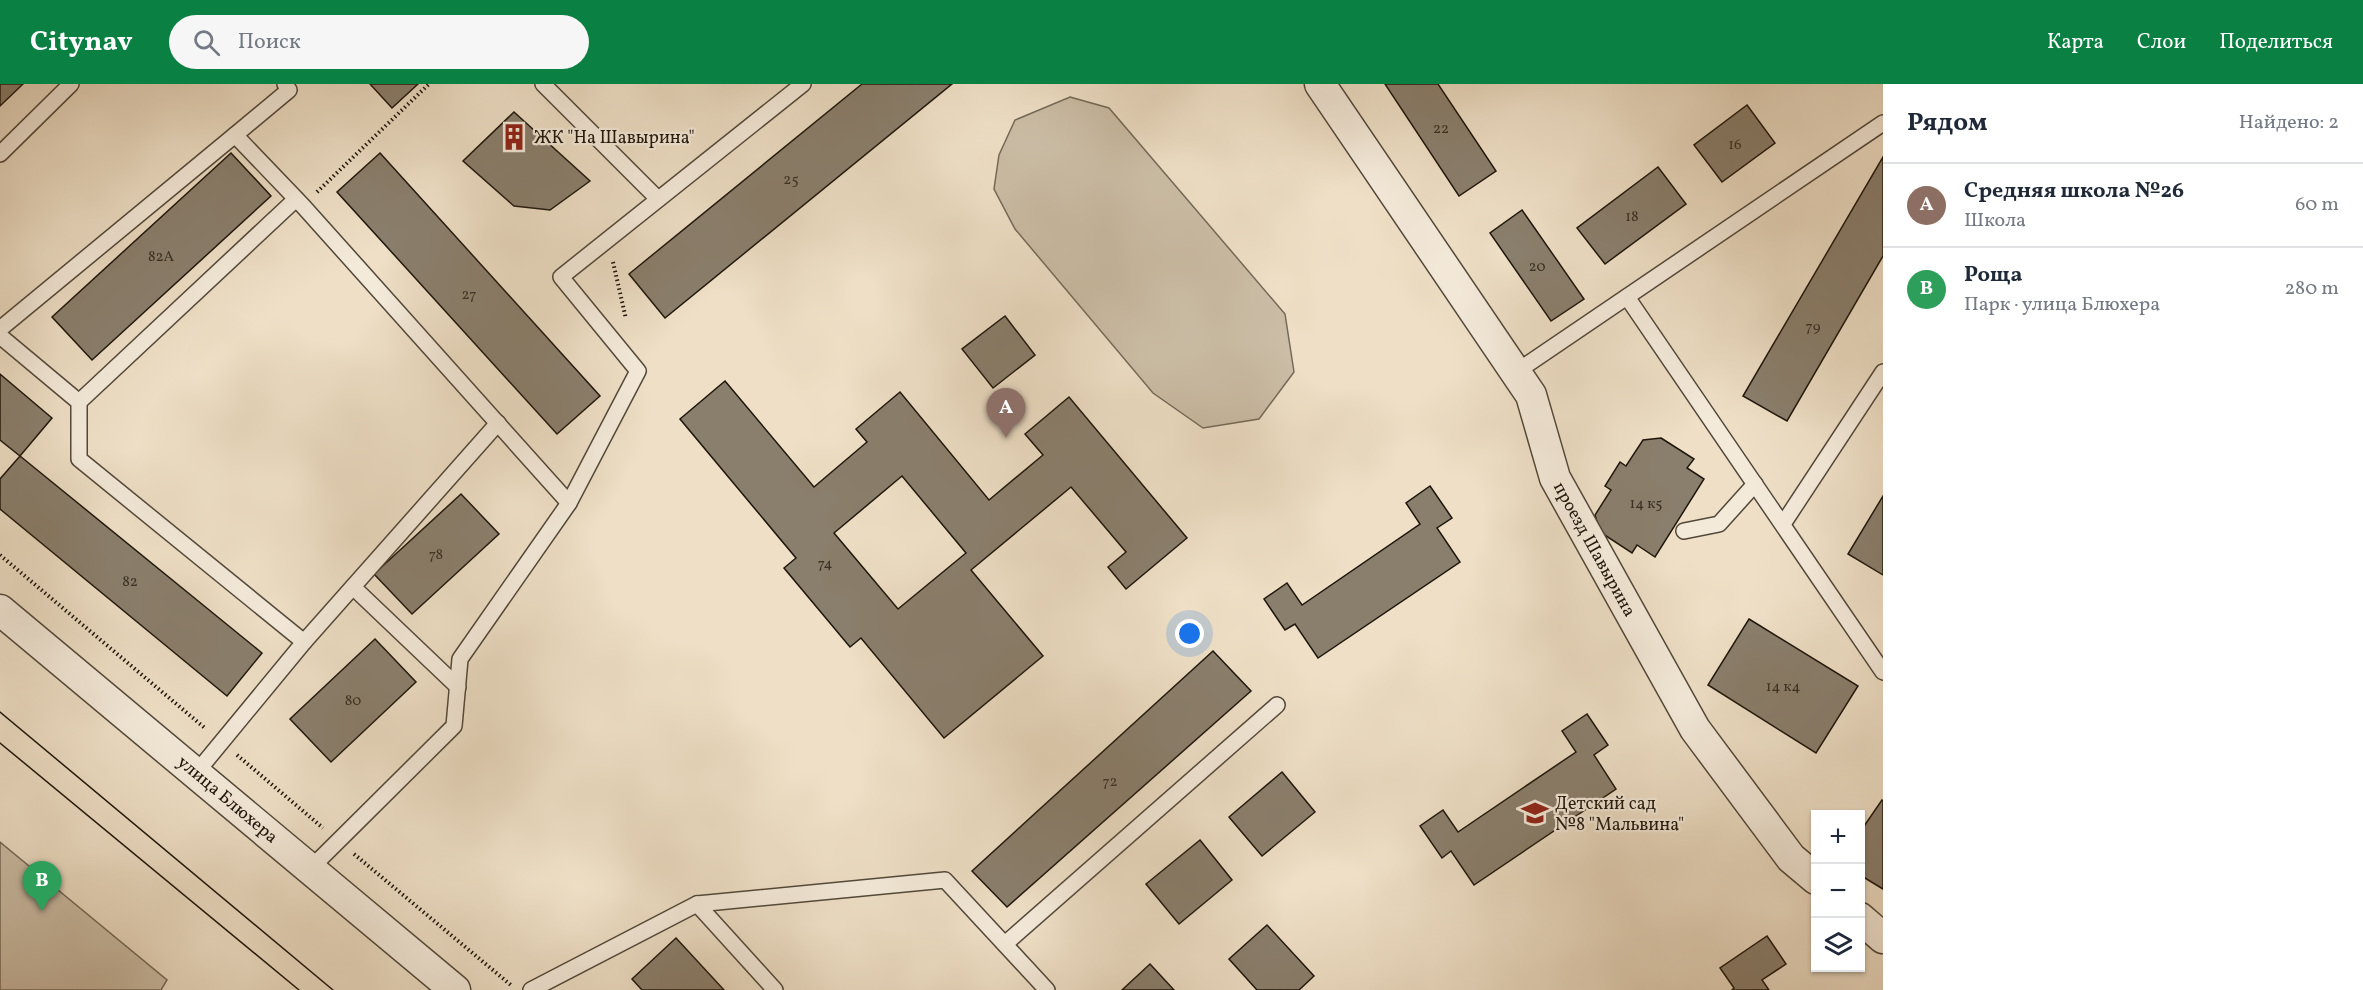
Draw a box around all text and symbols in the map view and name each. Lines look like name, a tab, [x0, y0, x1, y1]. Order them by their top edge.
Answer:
search box	[169, 15, 589, 69]
text: Citynav	[30, 23, 133, 62]
icon: search	[190, 26, 223, 59]
text: Поиск	[238, 27, 301, 58]
text: Карта	[2047, 28, 2104, 57]
text: Слои	[2137, 28, 2186, 57]
text: Поделиться	[2219, 28, 2333, 57]
text: Рядом	[1907, 105, 1987, 141]
text: Найдено: 2	[2239, 109, 2339, 137]
house number: 22	[1433, 119, 1449, 140]
building icon: ЖК "На Шавырина"	[499, 122, 529, 152]
place label: ЖК "На Шавырина"	[534, 126, 695, 151]
house number: 16	[1728, 135, 1742, 156]
house number: 25	[783, 170, 799, 191]
text: Средняя школа №26	[1964, 176, 2184, 207]
text: A	[1919, 191, 1934, 219]
text: 60 m	[2295, 191, 2339, 219]
house number: 18	[1625, 207, 1639, 228]
text: Школа	[1964, 207, 2026, 235]
house number: 82А	[148, 247, 175, 268]
house number: 20	[1529, 257, 1545, 278]
text: Роща	[1964, 260, 2023, 291]
text: B	[1920, 275, 1933, 303]
text: 280 m	[2284, 275, 2339, 303]
house number: 27	[462, 285, 476, 306]
text: Парк · улица Блюхера	[1964, 291, 2160, 319]
house number: 79	[1806, 317, 1821, 338]
pin: A	[986, 388, 1026, 438]
street label: проезд Шавырина	[1546, 478, 1641, 622]
house number: 14 к5	[1630, 494, 1663, 515]
house number: 78	[429, 545, 443, 566]
house number: 74	[818, 554, 832, 575]
house number: 82	[122, 572, 138, 593]
your location	[1175, 619, 1204, 648]
house number: 14 к4	[1766, 677, 1800, 698]
house number: 80	[345, 691, 361, 712]
street label: улица Блюхера	[171, 750, 283, 850]
house number: 72	[1102, 772, 1118, 793]
place label: Детский сад №8 "Мальвина"	[1555, 792, 1684, 838]
school or university icon: Детский сад №8 "Мальвина"	[1520, 798, 1550, 828]
map controls	[1811, 810, 1865, 972]
button: +	[1811, 810, 1865, 864]
pin: B	[22, 862, 62, 911]
button: −	[1811, 864, 1865, 918]
button: layers	[1811, 918, 1865, 972]

